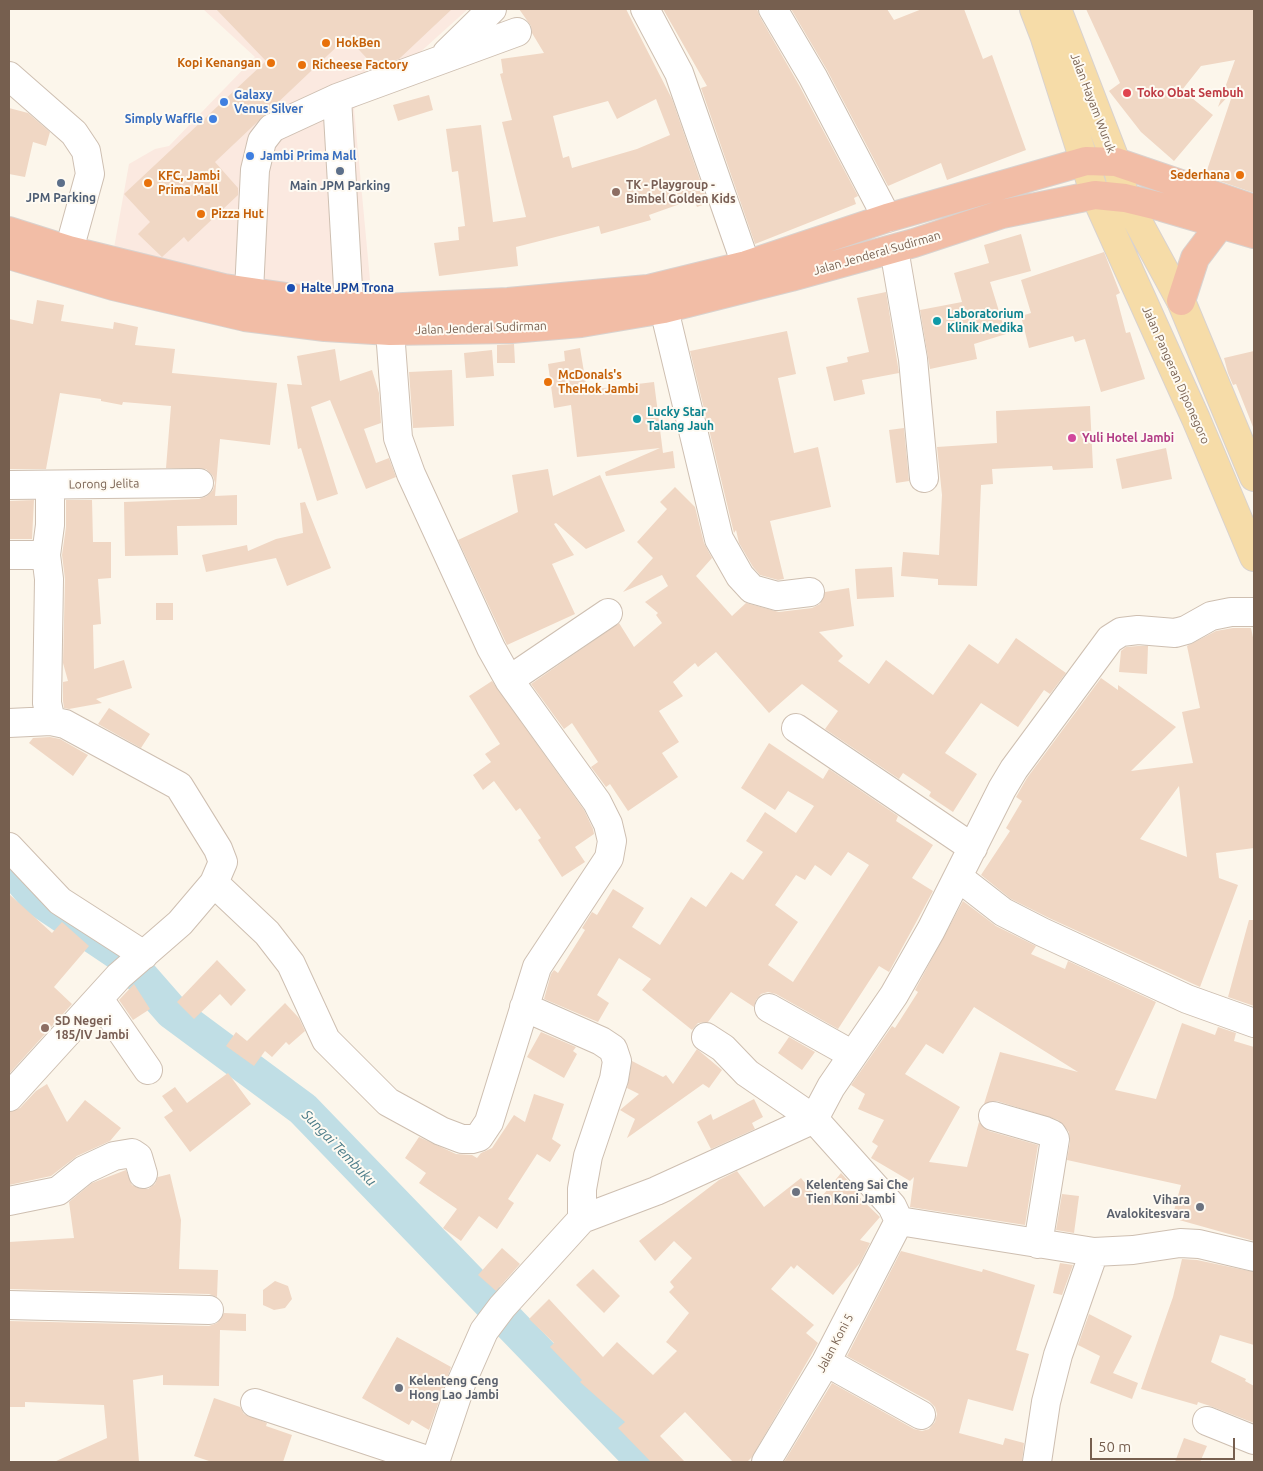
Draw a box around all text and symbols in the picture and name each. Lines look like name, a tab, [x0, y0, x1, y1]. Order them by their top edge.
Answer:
place label: HokBen	[336, 36, 381, 50]
marker: HokBen	[320, 37, 332, 49]
street label: Jalan Hayam Wuruk	[1067, 51, 1119, 155]
place label: Kopi Kenangan	[177, 56, 261, 70]
marker: Kopi Kenangan	[265, 57, 277, 69]
place label: Richeese Factory	[312, 58, 408, 72]
marker: Richeese Factory	[296, 59, 308, 71]
place label: Toko Obat Sembuh	[1137, 86, 1243, 100]
marker: Toko Obat Sembuh	[1121, 87, 1133, 99]
place label: Galaxy Venus Silver	[234, 88, 303, 116]
marker: Galaxy Venus Silver	[218, 96, 230, 108]
place label: Simply Waffle	[125, 112, 203, 126]
marker: Simply Waffle	[207, 113, 219, 125]
place label: Jambi Prima Mall	[260, 149, 357, 163]
marker: Jambi Prima Mall	[244, 150, 256, 162]
marker: Main JPM Parking	[334, 165, 346, 177]
place label: Sederhana	[1170, 168, 1230, 182]
place label: KFC, Jambi Prima Mall	[158, 169, 220, 197]
marker: Sederhana	[1234, 169, 1246, 181]
marker: JPM Parking	[55, 177, 67, 189]
marker: KFC, Jambi Prima Mall	[142, 177, 154, 189]
place label: TK - Playgroup - Bimbel Golden Kids	[626, 178, 736, 206]
place label: Main JPM Parking	[290, 179, 390, 193]
marker: TK - Playgroup - Bimbel Golden Kids	[610, 186, 622, 198]
place label: JPM Parking	[26, 191, 96, 205]
place label: Pizza Hut	[211, 207, 264, 221]
marker: Pizza Hut	[195, 208, 207, 220]
street label: Jalan Jenderal Sudirman	[812, 228, 942, 278]
place label: Halte JPM Trona	[301, 281, 394, 295]
marker: Halte JPM Trona	[285, 282, 297, 294]
street label: Jalan Pangeran Diponegoro	[1139, 304, 1213, 446]
place label: Laboratorium Klinik Medika	[947, 307, 1024, 335]
marker: Laboratorium Klinik Medika	[931, 315, 943, 327]
street label: Jalan Jenderal Sudirman	[415, 319, 547, 337]
place label: McDonals's TheHok Jambi	[558, 368, 638, 396]
marker: McDonals's TheHok Jambi	[542, 376, 554, 388]
place label: Lucky Star Talang Jauh	[647, 405, 714, 433]
marker: Lucky Star Talang Jauh	[631, 413, 643, 425]
place label: Yuli Hotel Jambi	[1082, 431, 1174, 445]
marker: Yuli Hotel Jambi	[1066, 432, 1078, 444]
street label: Lorong Jelita	[69, 476, 139, 492]
place label: SD Negeri 185/IV Jambi	[55, 1014, 129, 1042]
marker: SD Negeri 185/IV Jambi	[39, 1022, 51, 1034]
water label: Sungai Tembuku	[298, 1106, 380, 1190]
place label: Kelenteng Sai Che Tien Koni Jambi	[806, 1178, 908, 1206]
marker: Kelenteng Sai Che Tien Koni Jambi	[790, 1186, 802, 1198]
place label: Vihara Avalokitesvara	[1106, 1193, 1190, 1221]
marker: Vihara Avalokitesvara	[1194, 1201, 1206, 1213]
street label: Jalan Koni 5	[814, 1311, 856, 1375]
place label: Kelenteng Ceng Hong Lao Jambi	[409, 1374, 499, 1402]
marker: Kelenteng Ceng Hong Lao Jambi	[393, 1382, 405, 1394]
scale bar	[1093, 1428, 1238, 1460]
text: 50 m	[1098, 1438, 1131, 1455]

